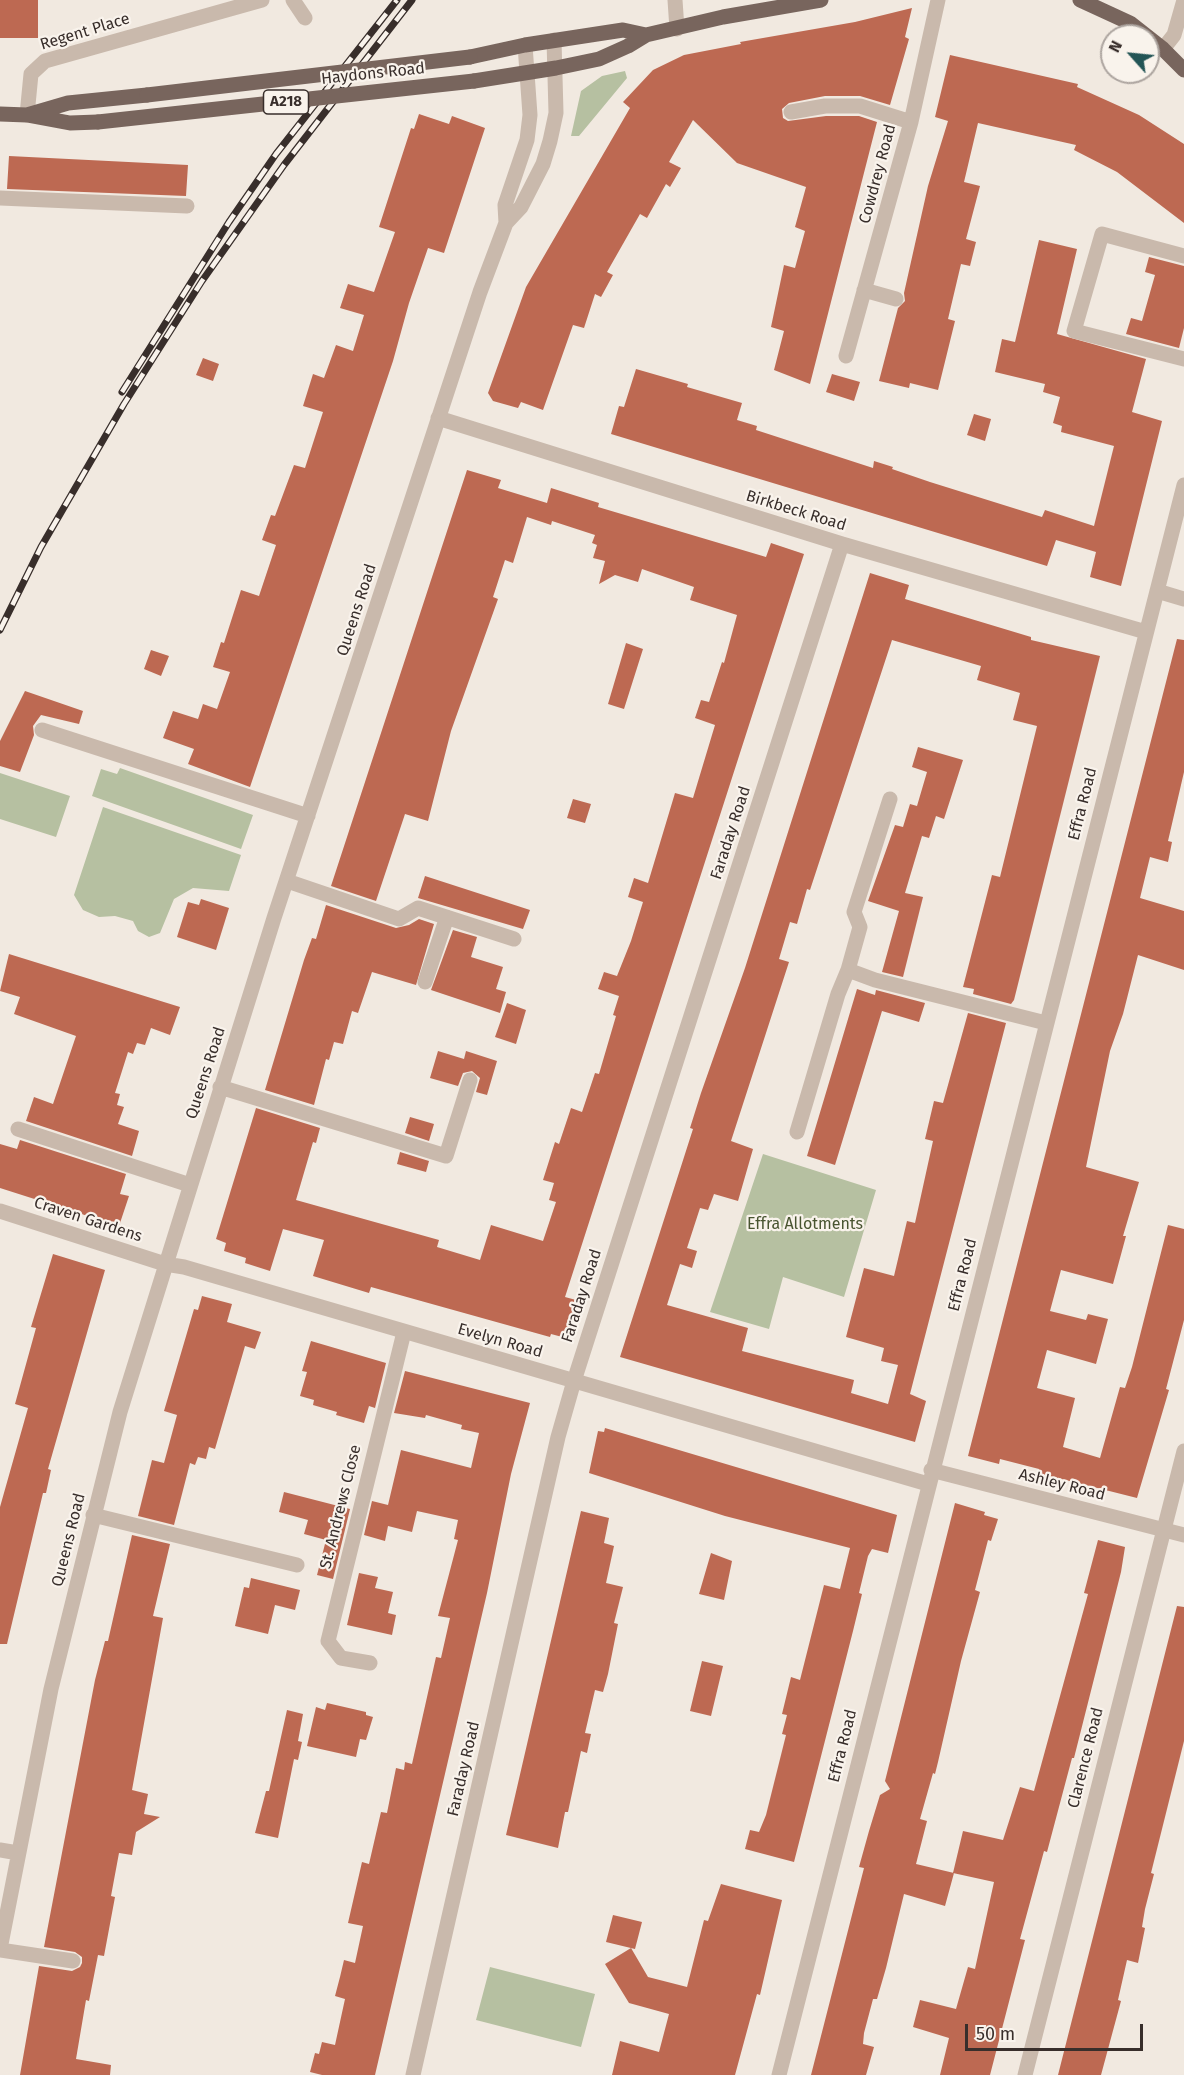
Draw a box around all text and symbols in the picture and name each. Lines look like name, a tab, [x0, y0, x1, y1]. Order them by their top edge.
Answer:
street label: Regent Place	[38, 9, 132, 55]
north arrow	[1100, 24, 1160, 84]
text: N	[1104, 37, 1126, 56]
street label: Haydons Road	[320, 59, 426, 89]
road number: A218	[264, 90, 308, 114]
street label: Cowdrey Road	[855, 122, 901, 226]
street label: Birkbeck Road	[744, 487, 848, 535]
street label: Queens Road	[333, 561, 381, 659]
street label: Effra Road	[1065, 766, 1101, 842]
street label: Faraday Road	[707, 784, 755, 882]
street label: Queens Road	[182, 1024, 230, 1122]
street label: Craven Gardens	[32, 1193, 144, 1247]
park label: Effra Allotments	[747, 1215, 863, 1235]
street label: Effra Road	[945, 1237, 981, 1313]
street label: Faraday Road	[558, 1247, 606, 1345]
street label: Evelyn Road	[455, 1320, 545, 1362]
street label: St. Andrews Close	[316, 1443, 366, 1571]
street label: Ashley Road	[1017, 1465, 1107, 1505]
street label: Queens Road	[48, 1491, 90, 1589]
street label: Clarence Road	[1064, 1706, 1108, 1810]
street label: Effra Road	[825, 1708, 861, 1784]
street label: Faraday Road	[444, 1720, 484, 1818]
scale bar	[968, 2012, 1146, 2050]
text: 50 m	[976, 2023, 1015, 2045]

